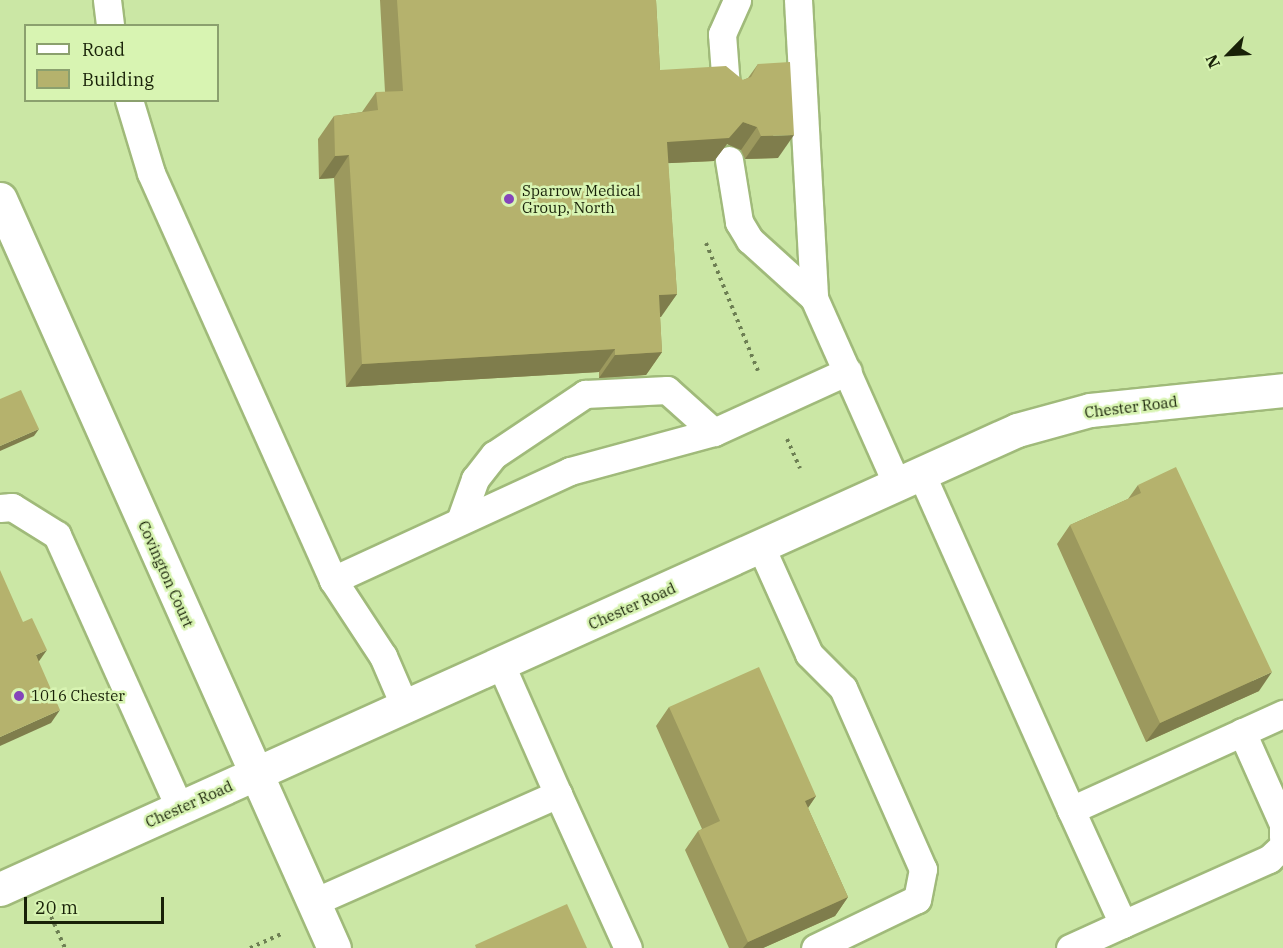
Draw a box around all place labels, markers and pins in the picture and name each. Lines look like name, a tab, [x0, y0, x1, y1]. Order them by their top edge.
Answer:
place label: Sparrow Medical Group, North	[522, 181, 641, 216]
marker: Sparrow Medical Group, North	[500, 190, 518, 208]
place label: 1016 Chester	[31, 687, 125, 705]
marker: 1016 Chester	[12, 689, 26, 703]

